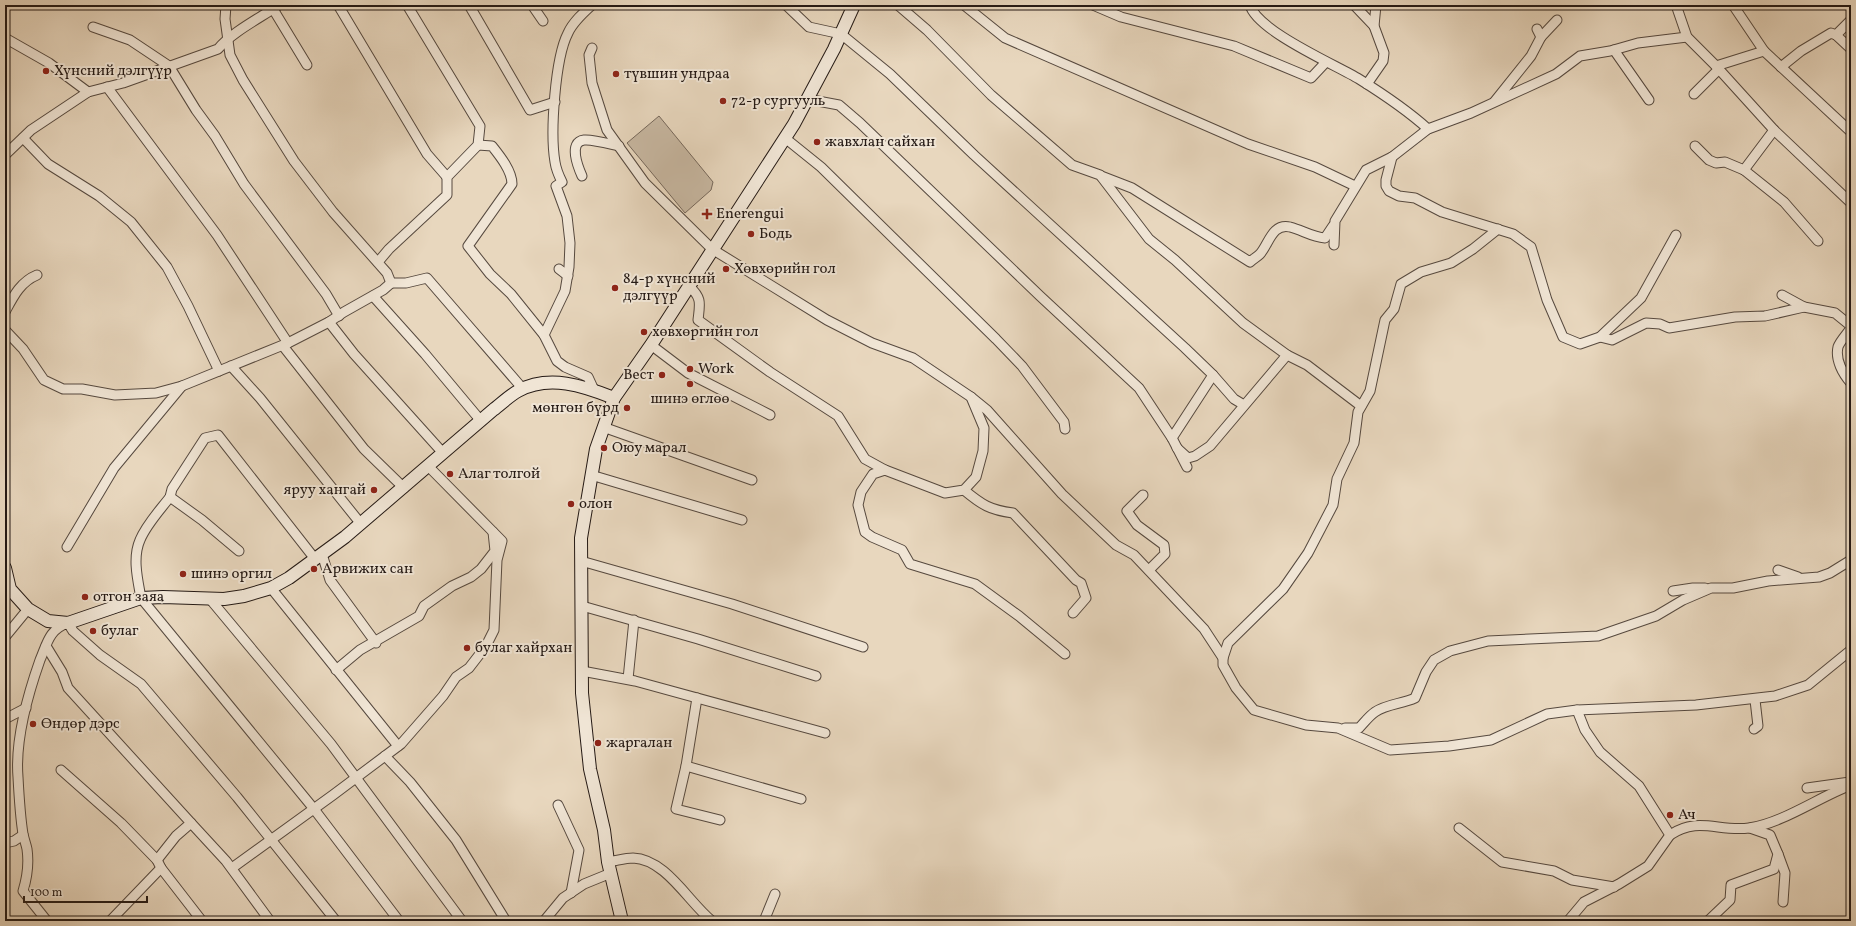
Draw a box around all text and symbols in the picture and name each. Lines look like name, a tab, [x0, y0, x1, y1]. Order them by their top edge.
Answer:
place label: Хүнсний дэлгүүр	[54, 61, 172, 82]
place label: түвшин ундраа	[624, 64, 730, 85]
marker: Хүнсний дэлгүүр	[41, 66, 51, 76]
marker: түвшин ундраа	[611, 69, 621, 79]
place label: 72-р сургууль	[731, 91, 825, 112]
marker: 72-р сургууль	[718, 96, 728, 106]
place label: жавхлан сайхан	[825, 132, 935, 153]
marker: жавхлан сайхан	[812, 137, 822, 147]
place label: Enerengui	[716, 204, 784, 225]
marker: Enerengui	[701, 208, 713, 220]
place label: Бодь	[759, 224, 792, 245]
marker: Бодь	[746, 229, 756, 239]
place label: Хөвхөрийн гол	[734, 259, 836, 280]
marker: Хөвхөрийн гол	[721, 264, 731, 274]
place label: 84-р хүнсний дэлгүүр	[623, 269, 715, 307]
marker: 84-р хүнсний дэлгүүр	[610, 283, 620, 293]
place label: хөвхөргийн гол	[652, 322, 758, 343]
marker: хөвхөргийн гол	[639, 327, 649, 337]
place label: Work	[698, 359, 734, 380]
marker: Work	[685, 364, 695, 374]
place label: Вест	[623, 365, 654, 386]
marker: Вест	[657, 370, 667, 380]
marker: шинэ өглөө	[685, 379, 695, 389]
place label: шинэ өглөө	[651, 389, 729, 410]
place label: мөнгөн бүрд	[532, 398, 620, 419]
marker: мөнгөн бүрд	[622, 403, 632, 413]
place label: Оюу марал	[612, 438, 686, 459]
marker: Оюу марал	[599, 443, 609, 453]
place label: Алаг толгой	[458, 464, 540, 485]
marker: Алаг толгой	[445, 469, 455, 479]
place label: яруу хангай	[283, 480, 366, 501]
marker: яруу хангай	[369, 485, 379, 495]
place label: олон	[579, 494, 612, 515]
marker: олон	[566, 499, 576, 509]
place label: Арвижих сан	[322, 559, 413, 580]
place label: шинэ оргил	[191, 564, 272, 585]
marker: Арвижих сан	[309, 564, 319, 574]
marker: шинэ оргил	[178, 569, 188, 579]
place label: отгон заяа	[93, 587, 164, 608]
marker: отгон заяа	[80, 592, 90, 602]
place label: булаг	[101, 621, 139, 642]
marker: булаг	[88, 626, 98, 636]
place label: булаг хайрхан	[475, 638, 572, 659]
marker: булаг хайрхан	[462, 643, 472, 653]
place label: Өндөр дэрс	[41, 714, 120, 735]
marker: Өндөр дэрс	[28, 719, 38, 729]
place label: жаргалан	[606, 733, 672, 754]
marker: жаргалан	[593, 738, 603, 748]
place label: Ач	[1678, 805, 1696, 826]
marker: Ач	[1665, 810, 1675, 820]
scale bar	[24, 878, 147, 904]
text: 100 m	[30, 885, 63, 901]

